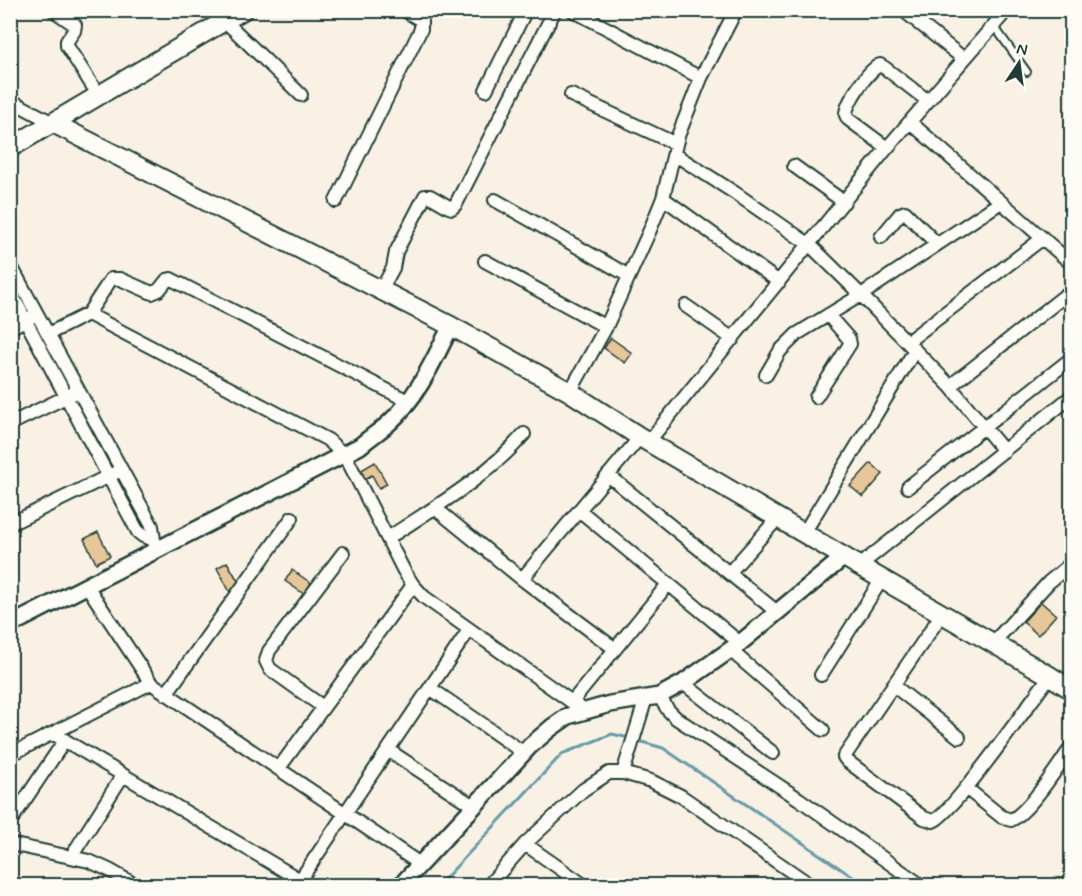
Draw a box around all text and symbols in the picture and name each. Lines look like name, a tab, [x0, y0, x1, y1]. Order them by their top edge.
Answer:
north arrow	[989, 33, 1049, 93]
text: N	[1014, 38, 1030, 61]

